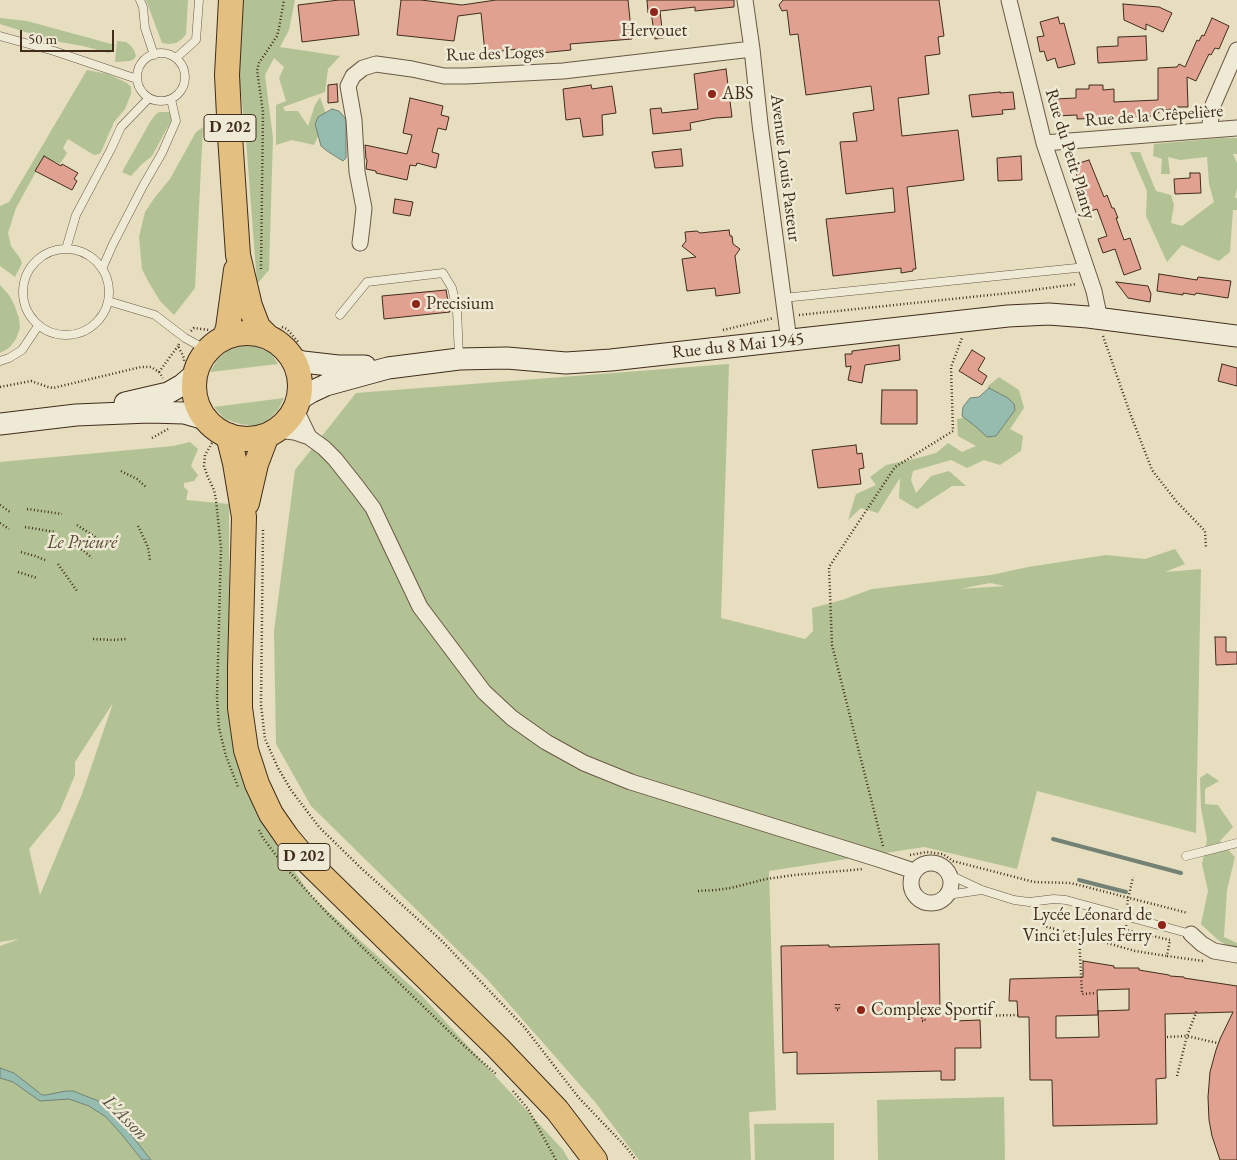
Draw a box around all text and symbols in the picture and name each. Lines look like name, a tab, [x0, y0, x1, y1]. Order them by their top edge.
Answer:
marker: Hervouet	[648, 6, 660, 18]
scale bar	[22, 20, 116, 52]
place label: Hervouet	[621, 20, 687, 42]
text: 50 m	[28, 29, 57, 48]
street label: Rue des Loges	[445, 41, 545, 67]
place label: ABS	[722, 83, 753, 105]
street label: Rue du Petit Planty	[1040, 86, 1100, 222]
marker: ABS	[706, 88, 718, 100]
street label: Avenue Louis Pasteur	[765, 93, 805, 243]
street label: Rue de la Crêpelière	[1084, 100, 1224, 132]
road number: D 202	[204, 115, 256, 142]
place label: Precisium	[426, 293, 494, 315]
marker: Precisium	[410, 298, 422, 310]
street label: Rue du 8 Mai 1945	[671, 328, 805, 364]
park label: Le Prieuré	[47, 532, 117, 554]
road number: D 202	[278, 844, 330, 870]
place label: Lycée Léonard de Vinci et Jules Ferry	[1023, 904, 1152, 946]
marker: Lycée Léonard de Vinci et Jules Ferry	[1156, 919, 1168, 931]
place label: Complexe Sportif	[871, 999, 993, 1021]
marker: Complexe Sportif	[855, 1004, 867, 1016]
water label: L'Asson	[97, 1090, 153, 1146]

